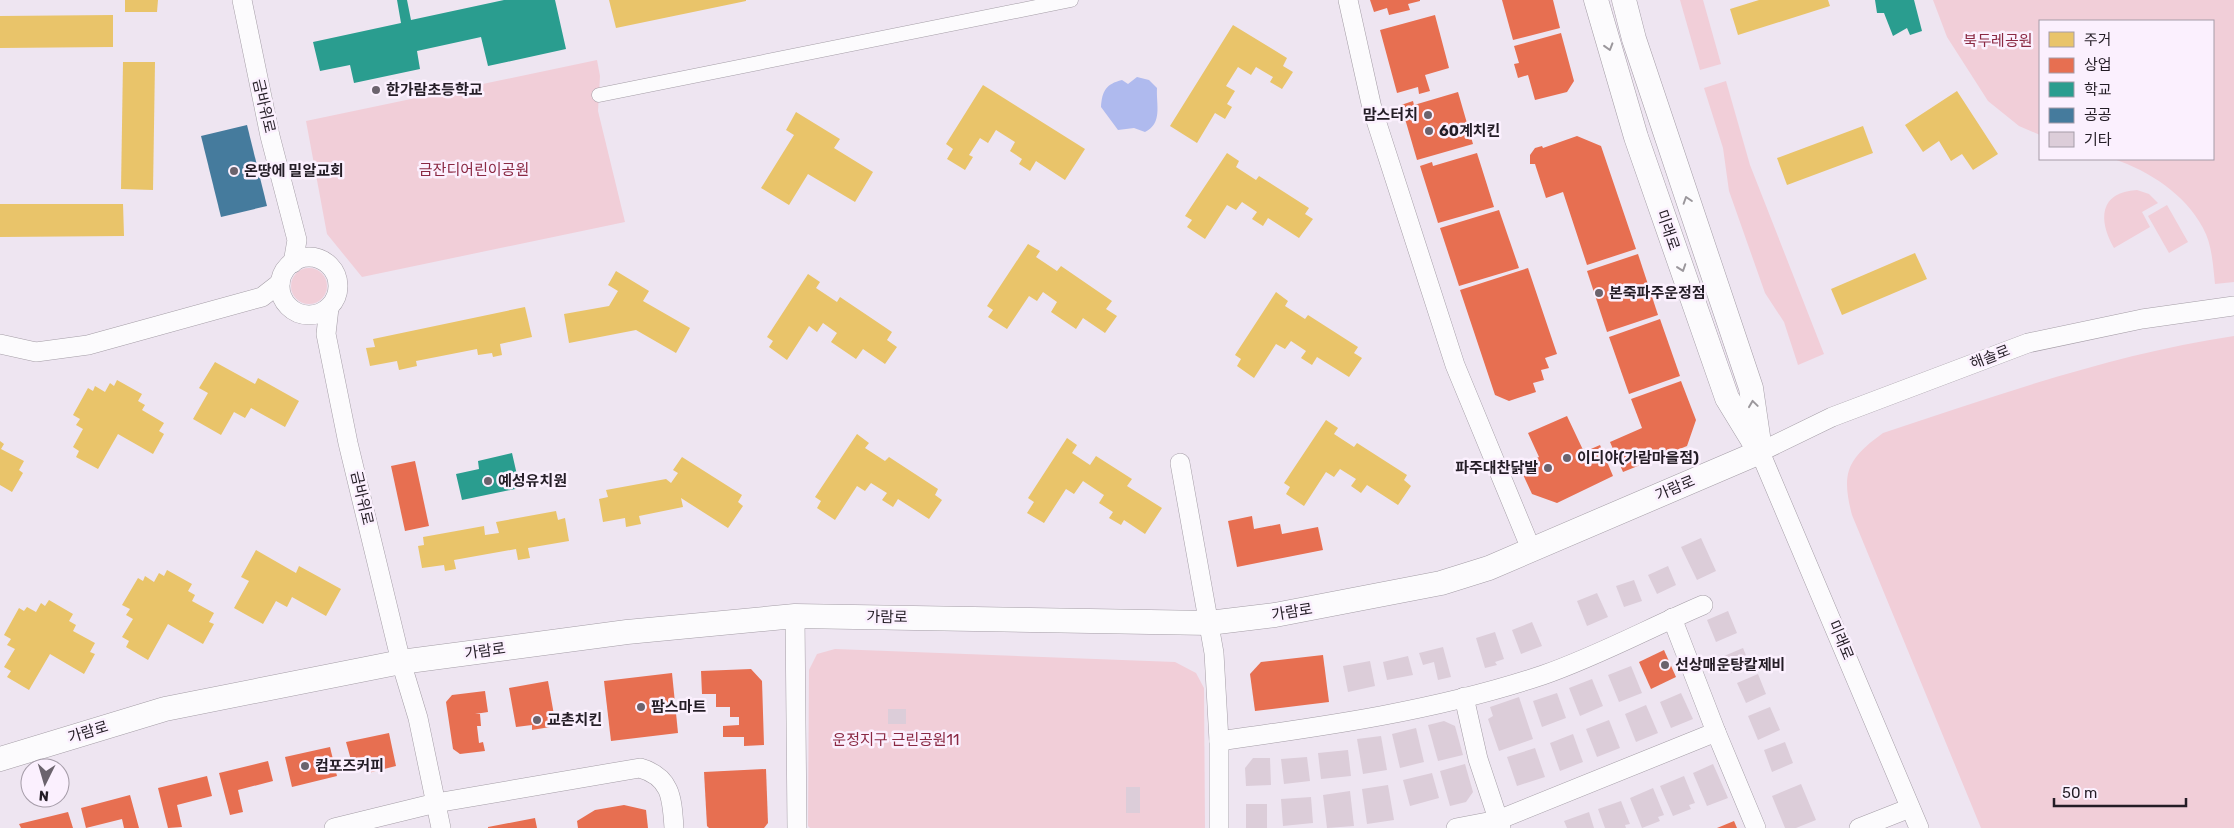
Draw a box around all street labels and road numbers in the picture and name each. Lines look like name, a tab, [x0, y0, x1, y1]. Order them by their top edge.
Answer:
street label: 금바위로	[249, 77, 279, 135]
street label: 미래로	[1653, 207, 1683, 253]
street label: 해솔로	[1967, 341, 2013, 373]
street label: 금바위로	[347, 469, 377, 527]
street label: 가람로	[1652, 472, 1698, 504]
street label: 가람로	[1270, 600, 1314, 624]
street label: 가람로	[866, 608, 908, 626]
street label: 미래로	[1825, 617, 1857, 663]
street label: 가람로	[463, 639, 507, 663]
street label: 가람로	[66, 717, 110, 747]

